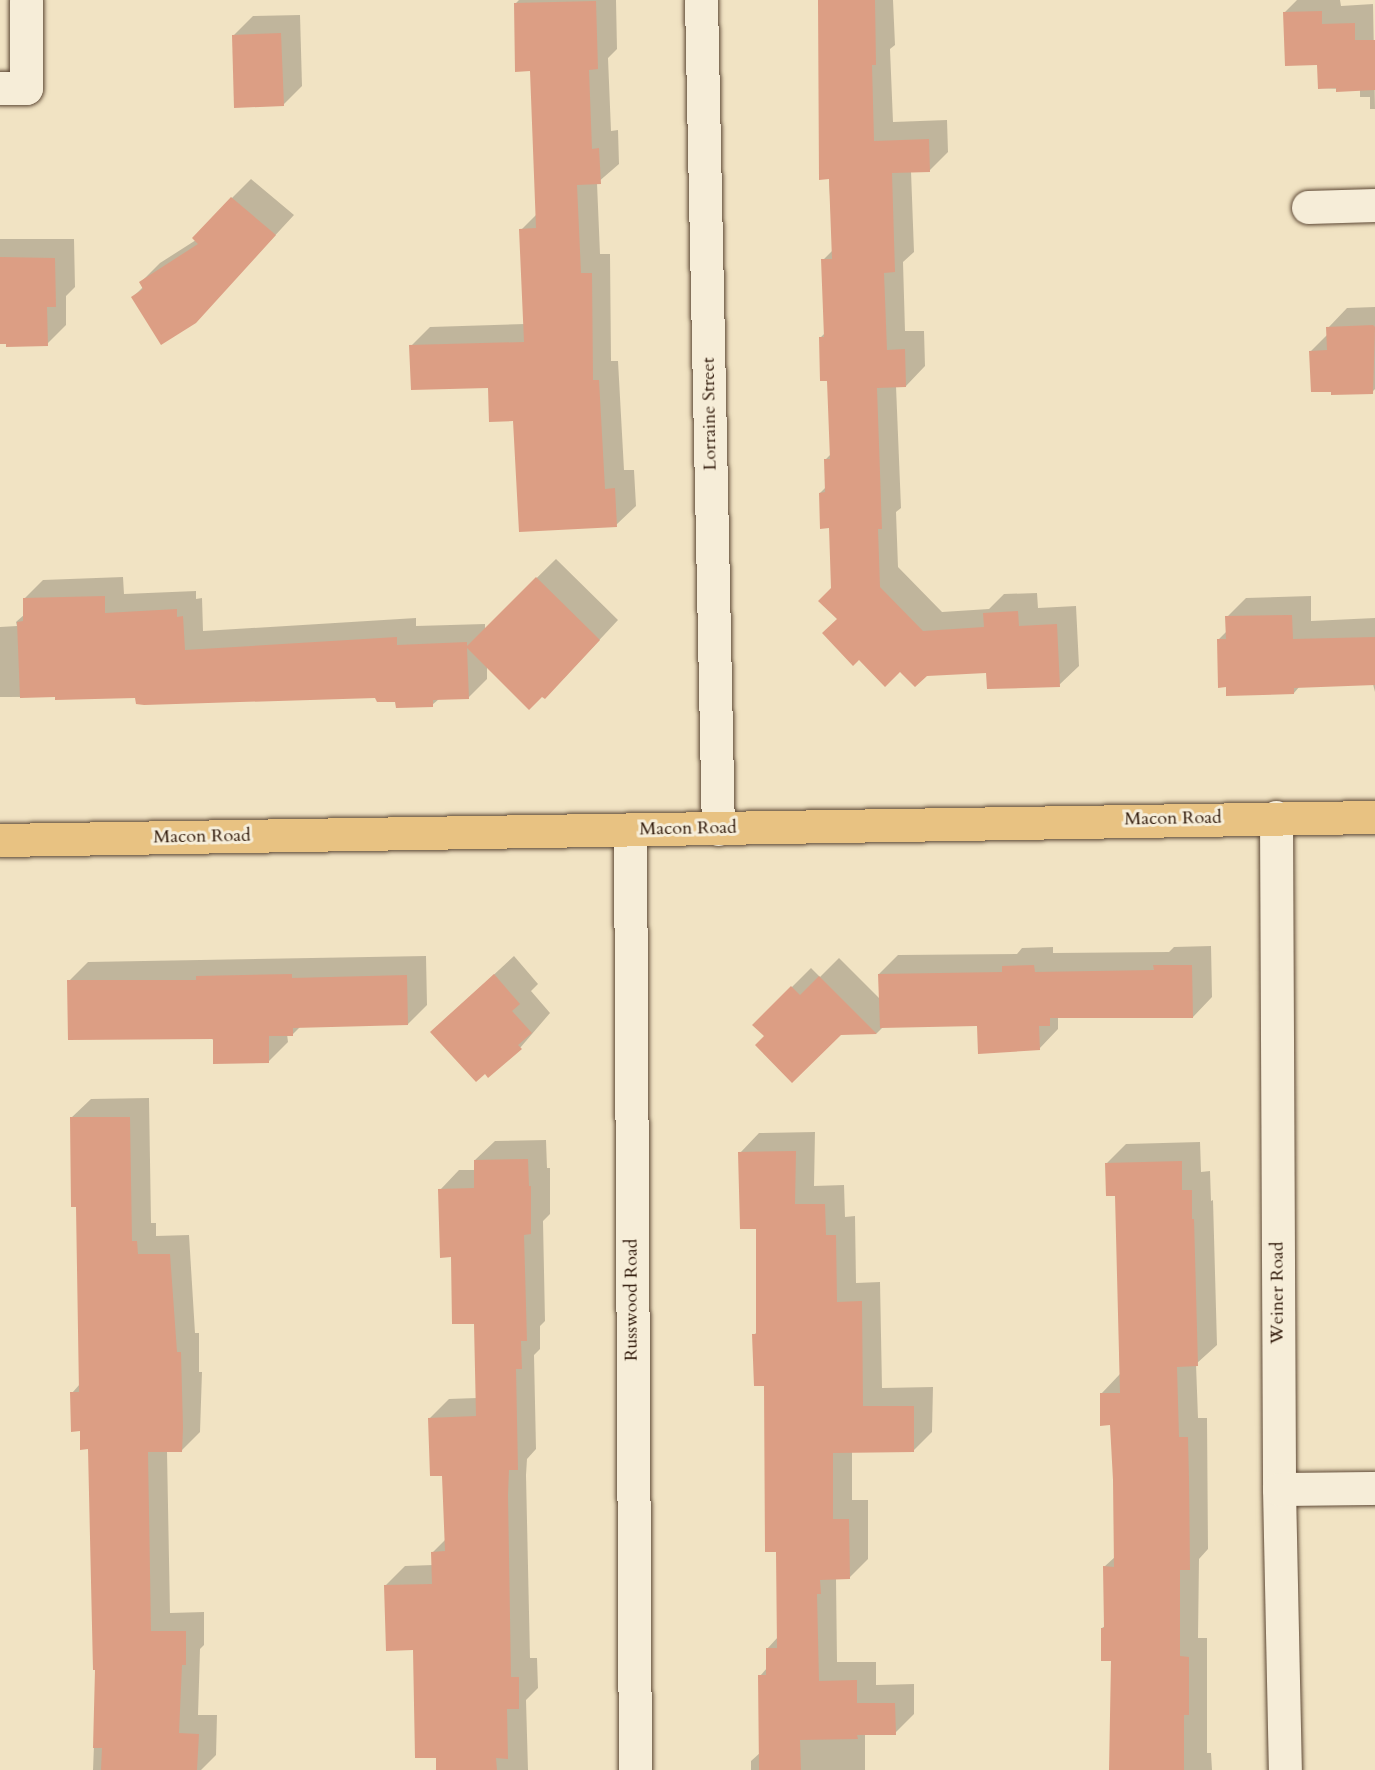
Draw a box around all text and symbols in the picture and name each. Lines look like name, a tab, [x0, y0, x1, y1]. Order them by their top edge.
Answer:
street label: Lorraine Street	[698, 357, 722, 471]
street label: Macon Road	[1124, 807, 1222, 831]
street label: Macon Road	[639, 817, 737, 841]
street label: Macon Road	[153, 825, 251, 849]
street label: Russwood Road	[621, 1239, 643, 1361]
street label: Weiner Road	[1267, 1242, 1289, 1344]

